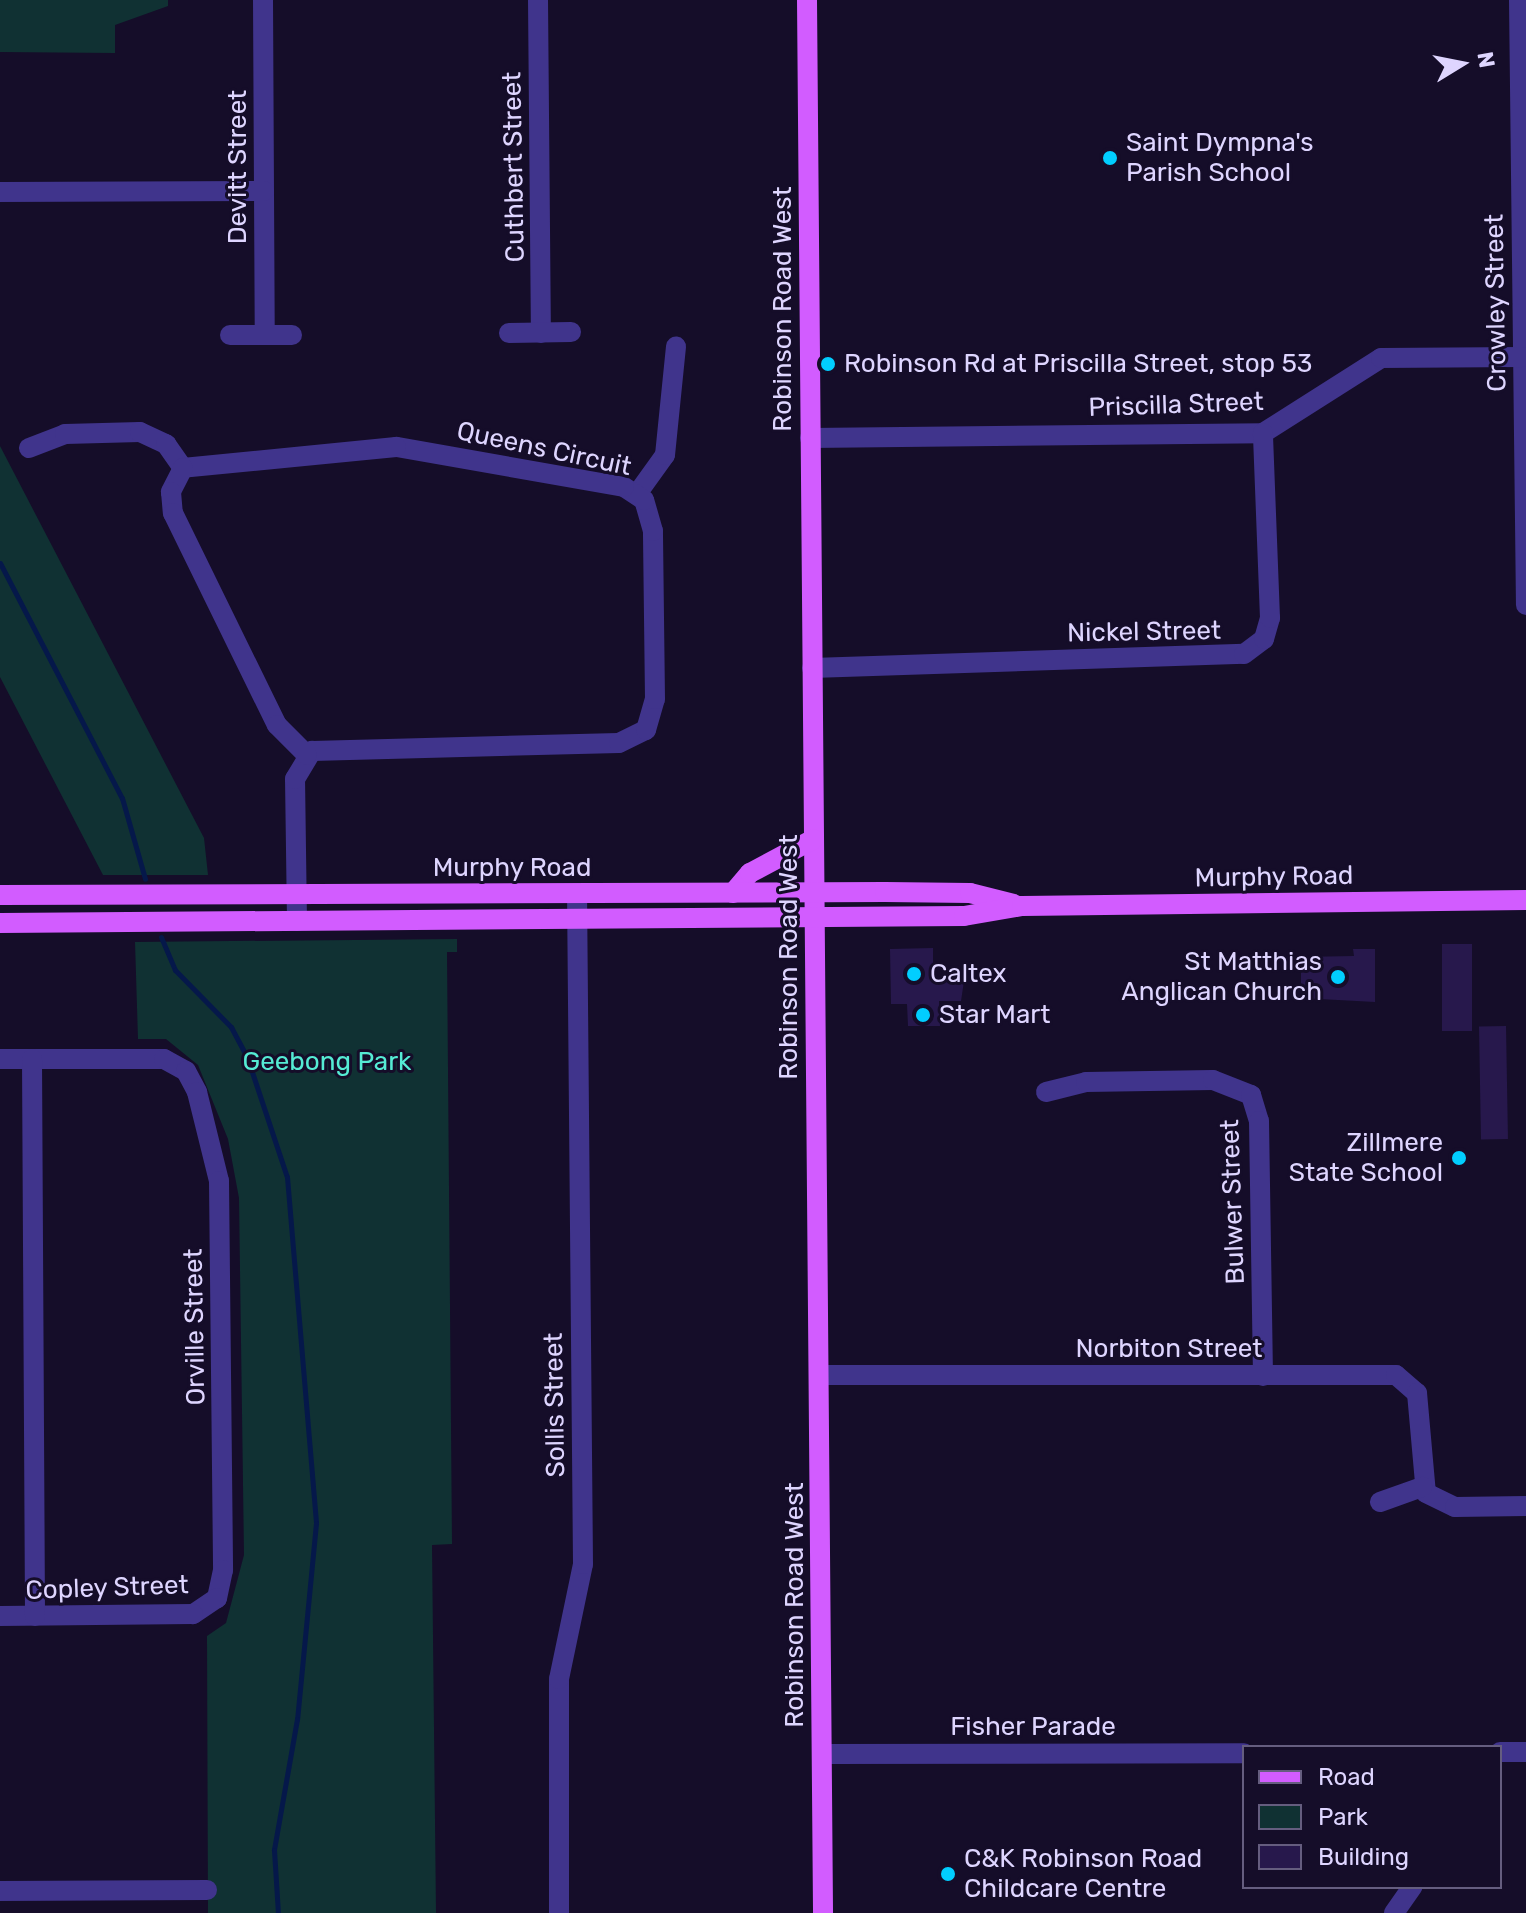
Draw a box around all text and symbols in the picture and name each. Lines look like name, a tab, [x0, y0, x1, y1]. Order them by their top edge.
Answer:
north arrow	[1422, 24, 1502, 104]
text: N	[1471, 50, 1501, 70]
street label: Cuthbert Street	[497, 71, 531, 263]
street label: Devitt Street	[222, 90, 254, 244]
place label: Saint Dympna's Parish School	[1126, 127, 1314, 188]
marker: Saint Dympna's Parish School	[1101, 149, 1119, 167]
street label: Robinson Road West	[767, 186, 799, 432]
street label: Crowley Street	[1479, 213, 1513, 393]
place label: Robinson Rd at Priscilla Street, stop 53	[844, 348, 1313, 380]
marker: Robinson Rd at Priscilla Street, stop 53	[819, 355, 837, 373]
street label: Priscilla Street	[1088, 386, 1264, 424]
street label: Queens Circuit	[454, 415, 634, 483]
street label: Nickel Street	[1067, 615, 1221, 649]
street label: Robinson Road West	[773, 834, 805, 1080]
street label: Murphy Road	[432, 852, 592, 884]
street label: Murphy Road	[1194, 860, 1354, 894]
place label: St Matthias Anglican Church	[1121, 946, 1322, 1008]
place label: Caltex	[930, 958, 1006, 990]
marker: Caltex	[905, 965, 923, 983]
marker: St Matthias Anglican Church	[1329, 968, 1347, 986]
place label: Star Mart	[939, 999, 1051, 1031]
marker: Star Mart	[914, 1006, 932, 1024]
park label: Geebong Park	[243, 1046, 411, 1078]
street label: Bulwer Street	[1215, 1119, 1251, 1285]
place label: Zillmere State School	[1289, 1127, 1443, 1188]
marker: Zillmere State School	[1450, 1149, 1468, 1167]
street label: Orville Street	[178, 1248, 212, 1406]
street label: Sollis Street	[538, 1332, 572, 1478]
street label: Norbiton Street	[1075, 1333, 1263, 1365]
street label: Robinson Road West	[779, 1482, 811, 1728]
street label: Copley Street	[25, 1570, 189, 1606]
street label: Fisher Parade	[950, 1711, 1116, 1743]
legend	[1242, 1745, 1502, 1889]
text: Road	[1318, 1763, 1375, 1791]
text: Park	[1318, 1803, 1368, 1831]
place label: C&K Robinson Road Childcare Centre	[964, 1843, 1203, 1904]
text: Building	[1318, 1843, 1409, 1871]
marker: C&K Robinson Road Childcare Centre	[939, 1865, 957, 1883]

